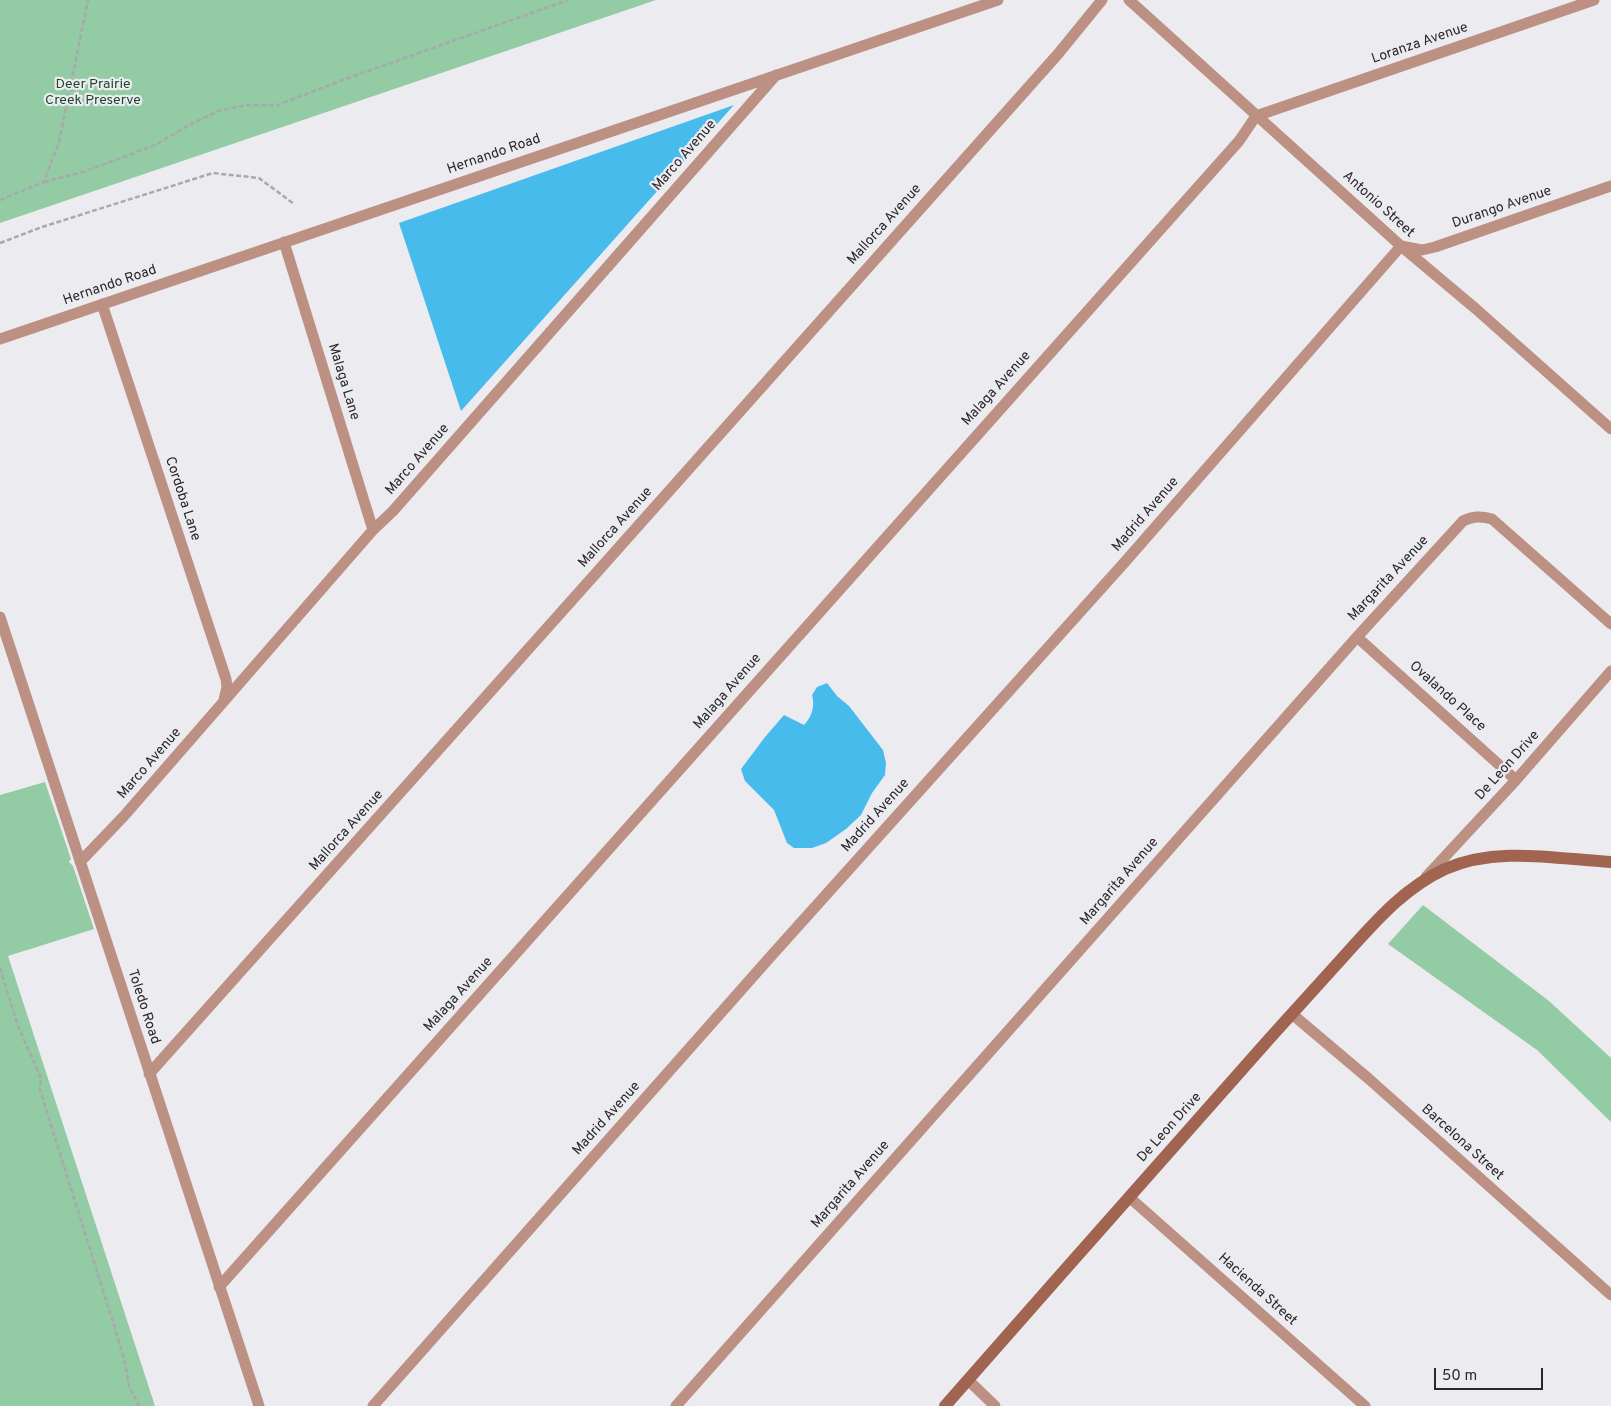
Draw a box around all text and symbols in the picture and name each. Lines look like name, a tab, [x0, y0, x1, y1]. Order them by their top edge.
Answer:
street label: Loranza Avenue	[1370, 20, 1470, 68]
park label: Deer Prairie Creek Preserve	[45, 77, 141, 110]
street label: Marco Avenue	[650, 117, 720, 195]
street label: Hernando Road	[445, 131, 543, 179]
street label: Antonio Street	[1339, 168, 1417, 242]
street label: Mallorca Avenue	[844, 181, 926, 269]
street label: Durango Avenue	[1450, 183, 1554, 233]
street label: Hernando Road	[61, 262, 159, 310]
street label: Malaga Lane	[323, 342, 363, 422]
street label: Malaga Avenue	[959, 348, 1035, 430]
street label: Marco Avenue	[383, 421, 453, 499]
street label: Cordoba Lane	[161, 455, 203, 543]
street label: Madrid Avenue	[1109, 474, 1183, 556]
street label: Mallorca Avenue	[575, 484, 657, 572]
street label: Margarita Avenue	[1345, 533, 1433, 625]
street label: Malaga Avenue	[691, 651, 765, 733]
street label: Ovalando Place	[1405, 658, 1489, 736]
street label: Marco Avenue	[115, 725, 185, 803]
street label: De Leon Drive	[1472, 728, 1544, 804]
street label: Madrid Avenue	[839, 776, 913, 856]
street label: Mallorca Avenue	[306, 787, 388, 875]
street label: Margarita Avenue	[1077, 835, 1163, 929]
street label: Malaga Avenue	[421, 954, 497, 1036]
street label: Toledo Road	[123, 968, 163, 1046]
street label: Madrid Avenue	[570, 1079, 644, 1159]
street label: De Leon Drive	[1134, 1090, 1206, 1166]
street label: Barcelona Street	[1417, 1102, 1507, 1184]
street label: Margarita Avenue	[808, 1138, 894, 1232]
street label: Hacienda Street	[1214, 1250, 1300, 1330]
scale bar	[1436, 1358, 1545, 1390]
text: 50 m	[1442, 1367, 1477, 1386]

